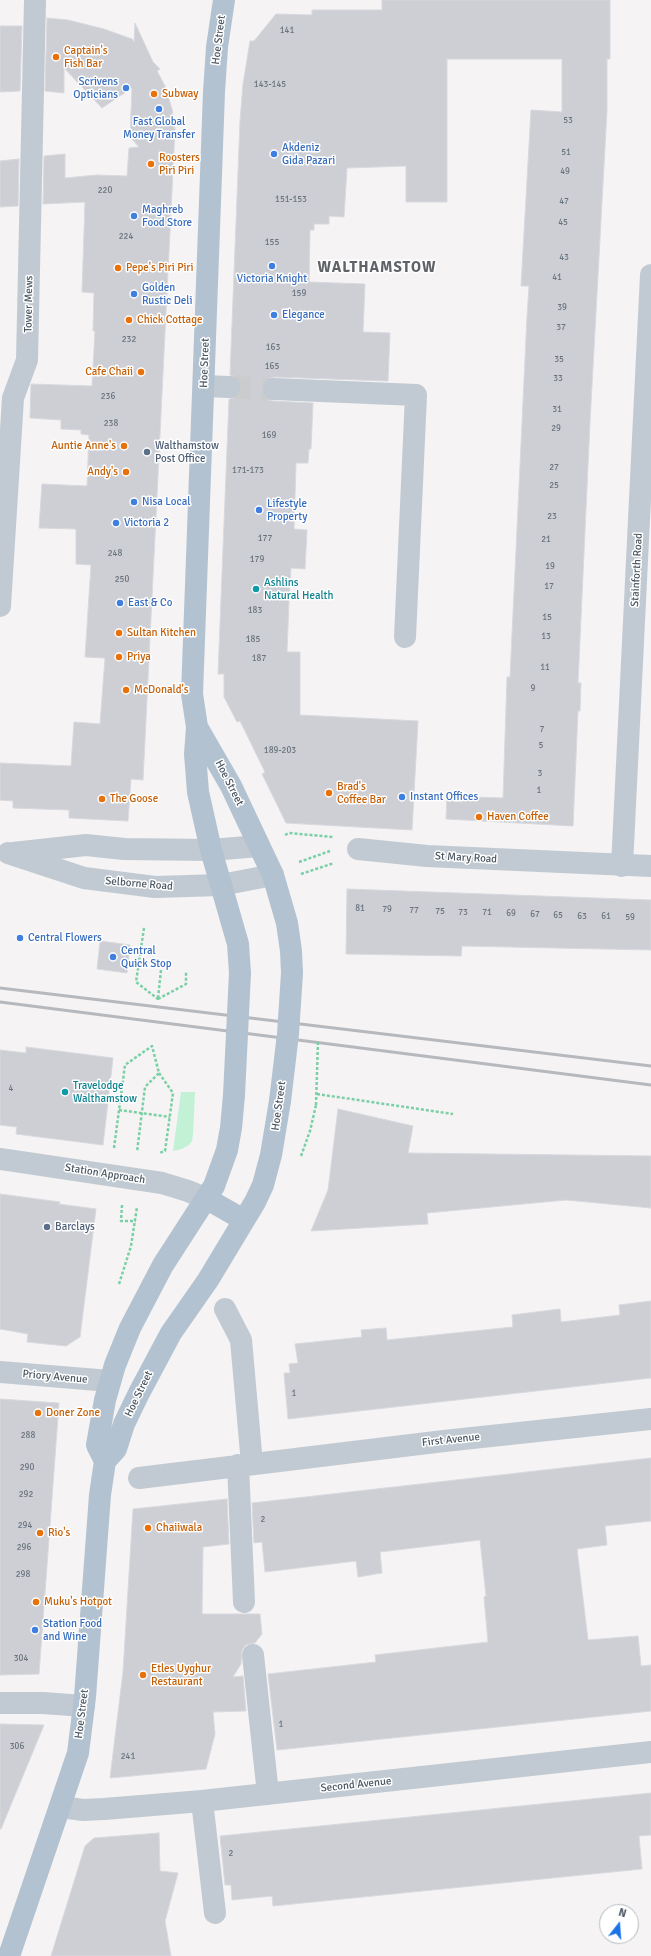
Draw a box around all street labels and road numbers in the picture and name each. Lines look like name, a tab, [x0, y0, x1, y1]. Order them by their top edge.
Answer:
street label: Hoe Street	[209, 15, 229, 65]
street label: Tower Mews	[22, 275, 36, 333]
street label: Hoe Street	[198, 338, 212, 388]
street label: Stainforth Road	[628, 533, 646, 607]
street label: Hoe Street	[212, 758, 246, 808]
street label: St Mary Road	[435, 850, 497, 866]
street label: Selborne Road	[105, 874, 173, 894]
street label: Hoe Street	[269, 1080, 289, 1132]
street label: Station Approach	[64, 1161, 146, 1187]
street label: Priory Avenue	[22, 1368, 88, 1386]
street label: Hoe Street	[122, 1369, 156, 1419]
street label: First Avenue	[421, 1430, 481, 1450]
street label: Hoe Street	[72, 1689, 92, 1739]
street label: Second Avenue	[320, 1775, 392, 1795]

